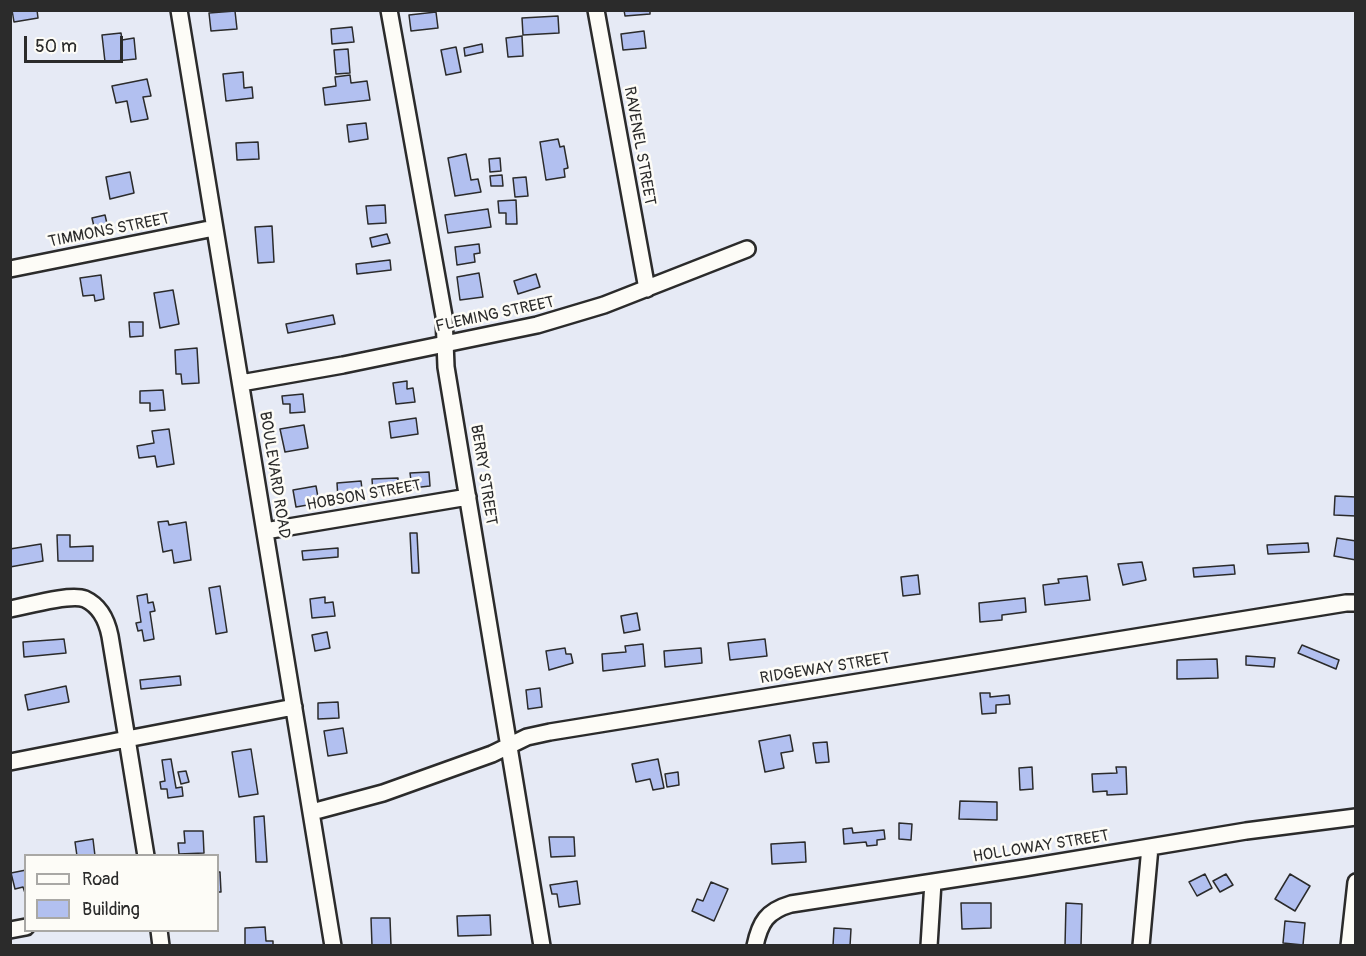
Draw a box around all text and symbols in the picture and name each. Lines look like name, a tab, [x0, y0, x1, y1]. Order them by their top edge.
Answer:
scale bar	[27, 24, 126, 62]
text: 50 m	[35, 35, 77, 58]
street label: RAVENEL STREET	[619, 85, 659, 207]
street label: TIMMONS STREET	[47, 210, 171, 252]
street label: FLEMING STREET	[434, 293, 556, 337]
street label: BOULEVARD ROAD	[254, 410, 294, 540]
street label: BERRY STREET	[466, 423, 500, 527]
street label: HOBSON STREET	[305, 476, 423, 516]
street label: RIDGEWAY STREET	[759, 649, 891, 689]
street label: HOLLOWAY STREET	[972, 827, 1110, 867]
legend	[24, 854, 219, 932]
text: Road	[82, 868, 119, 891]
text: Building	[82, 898, 140, 921]

